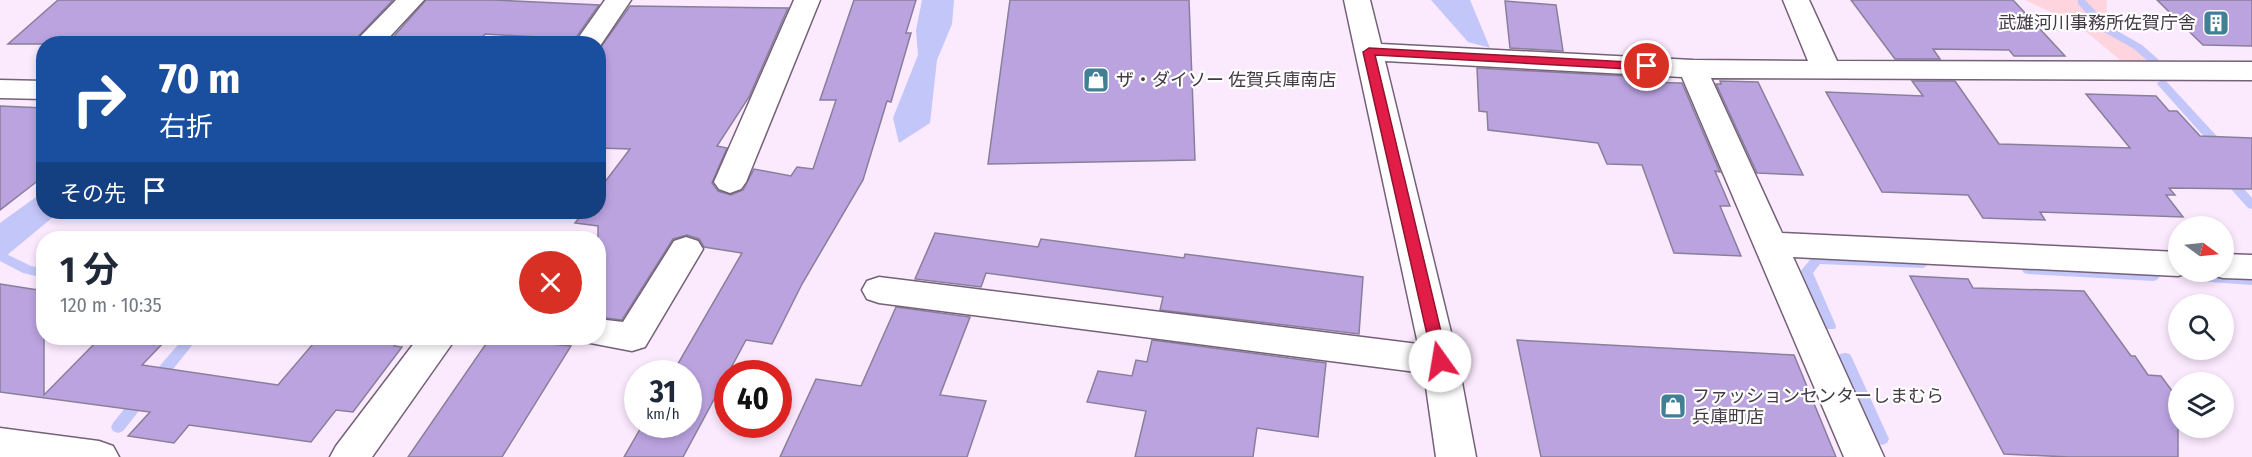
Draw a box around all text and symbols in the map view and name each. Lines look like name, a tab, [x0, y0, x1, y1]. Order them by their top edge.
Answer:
building icon: 武雄河川事務所佐賀庁舎	[2201, 8, 2231, 38]
place label: 武雄河川事務所佐賀庁舎	[1998, 12, 2196, 34]
pin	[1621, 40, 1672, 91]
icon: arrive	[1630, 49, 1663, 82]
text: 70 m	[159, 54, 240, 104]
icon: right	[60, 60, 138, 138]
shop icon: ザ・ダイソー 佐賀兵庫南店	[1081, 65, 1111, 95]
place label: ザ・ダイソー 佐賀兵庫南店	[1116, 69, 1336, 91]
text: 右折	[159, 111, 213, 143]
icon: arrive	[138, 174, 171, 207]
text: その先	[60, 180, 126, 207]
north arrow	[2168, 216, 2234, 282]
map controls	[2168, 216, 2234, 438]
text: 1 分	[60, 248, 119, 292]
button: close	[519, 251, 582, 314]
text: 120 m · 10:35	[60, 293, 162, 317]
button: search	[2168, 294, 2234, 360]
position arrow	[1408, 329, 1472, 393]
speed limit sign: 40	[714, 360, 792, 438]
button: layers	[2168, 372, 2234, 438]
text: 31	[650, 374, 676, 410]
place label: ファッションセンターしまむら 兵庫町店	[1692, 385, 1944, 428]
shop icon: ファッションセンターしまむら 兵庫町店	[1658, 391, 1688, 421]
text: km/h	[646, 405, 680, 423]

